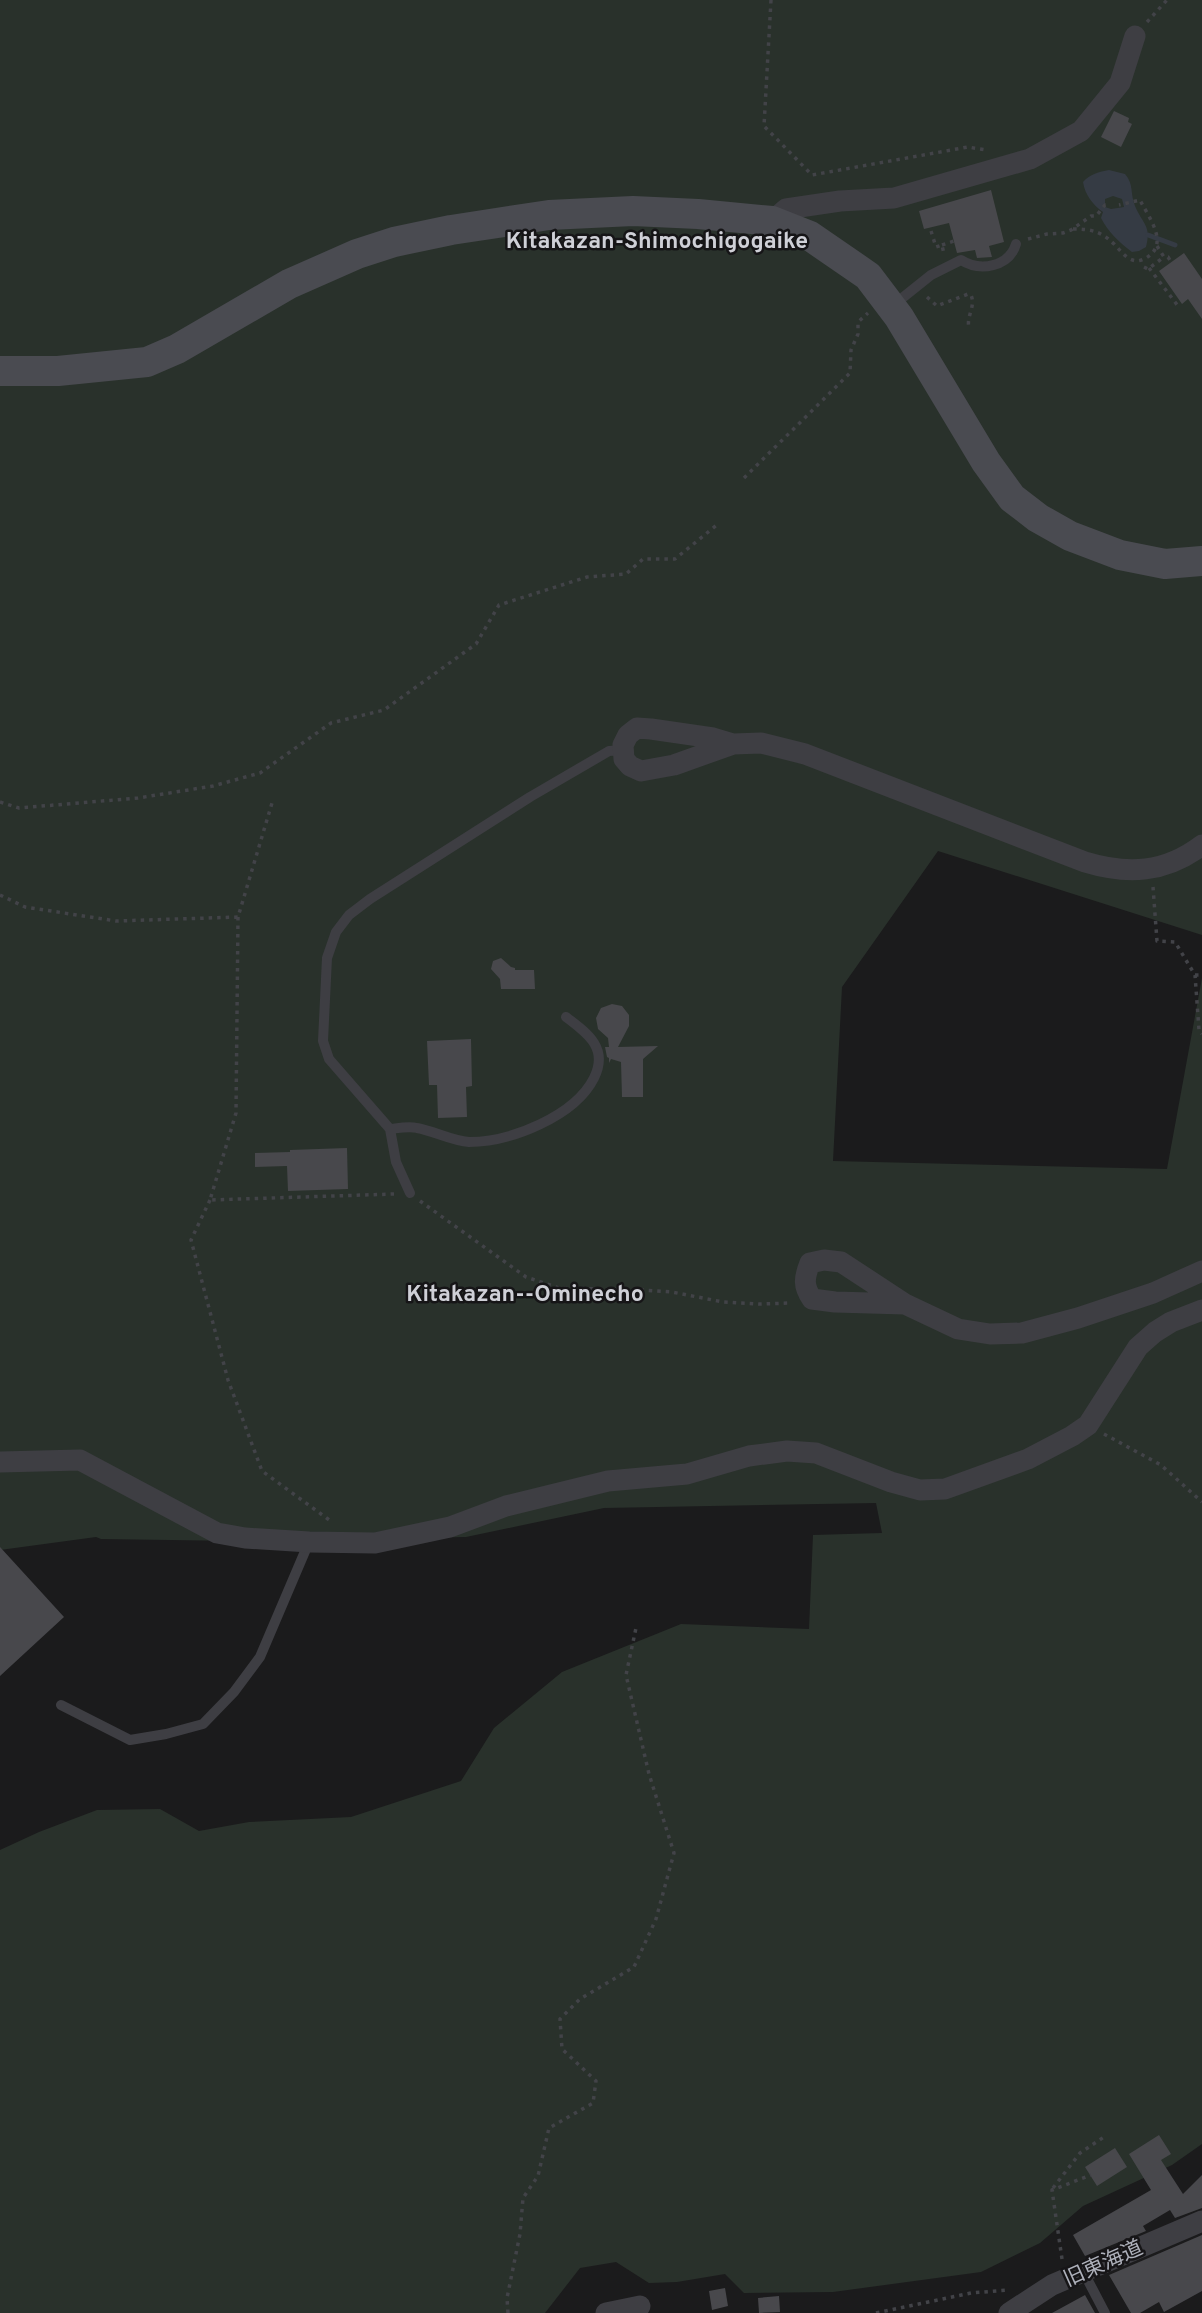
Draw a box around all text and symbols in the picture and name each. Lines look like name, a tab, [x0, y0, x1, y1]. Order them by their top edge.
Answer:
district label: Kitakazan-Shimochigogaike	[506, 228, 808, 257]
district label: Kitakazan--Ominecho	[406, 1281, 644, 1310]
street label: 旧東海道	[1060, 2235, 1147, 2294]

